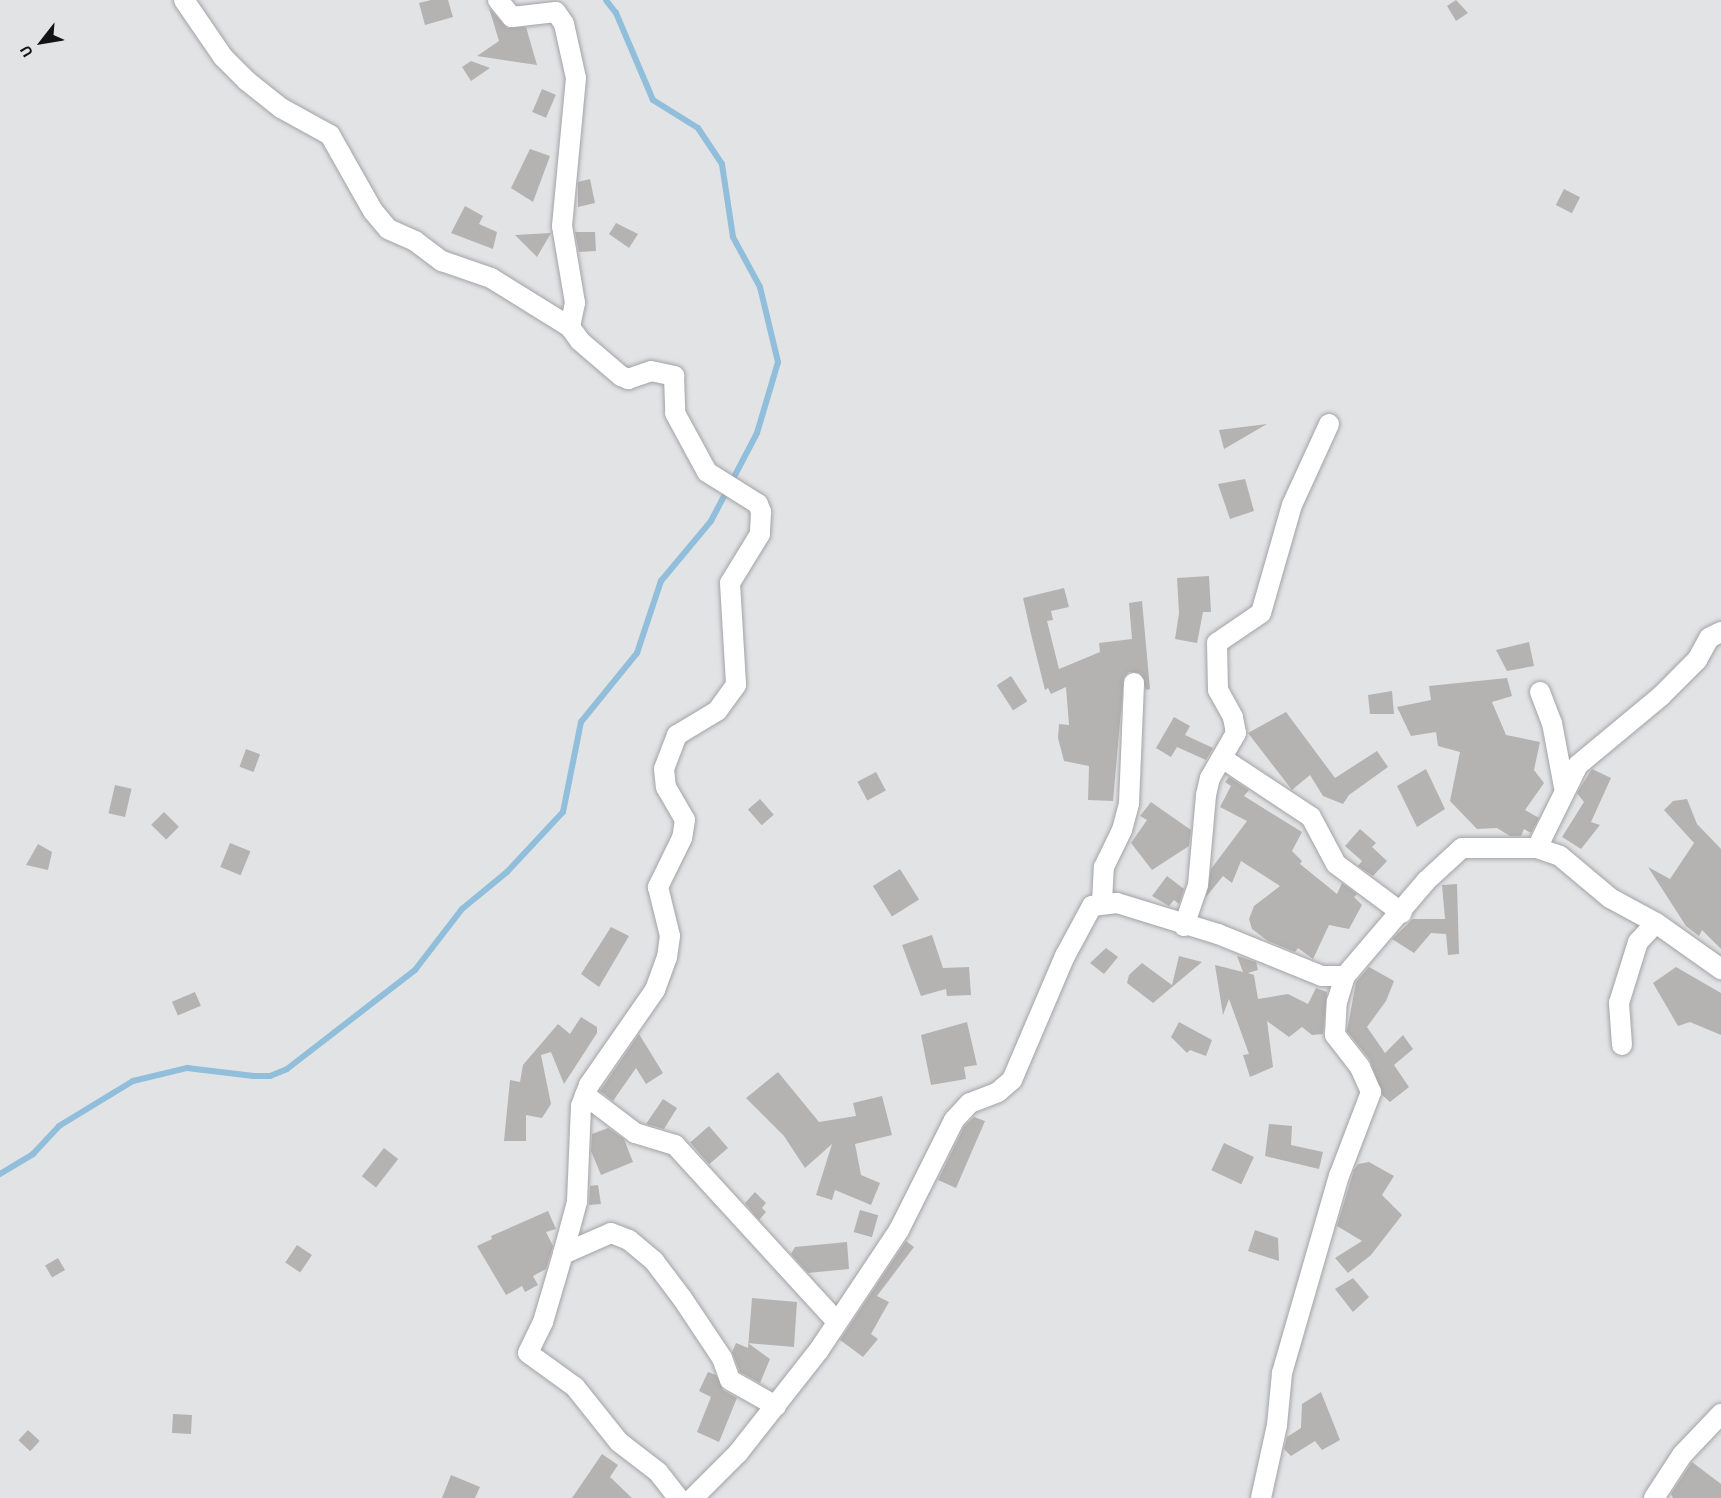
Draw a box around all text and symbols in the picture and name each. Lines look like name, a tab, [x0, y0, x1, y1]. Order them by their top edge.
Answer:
north arrow	[12, 12, 72, 72]
text: U	[17, 43, 36, 60]

